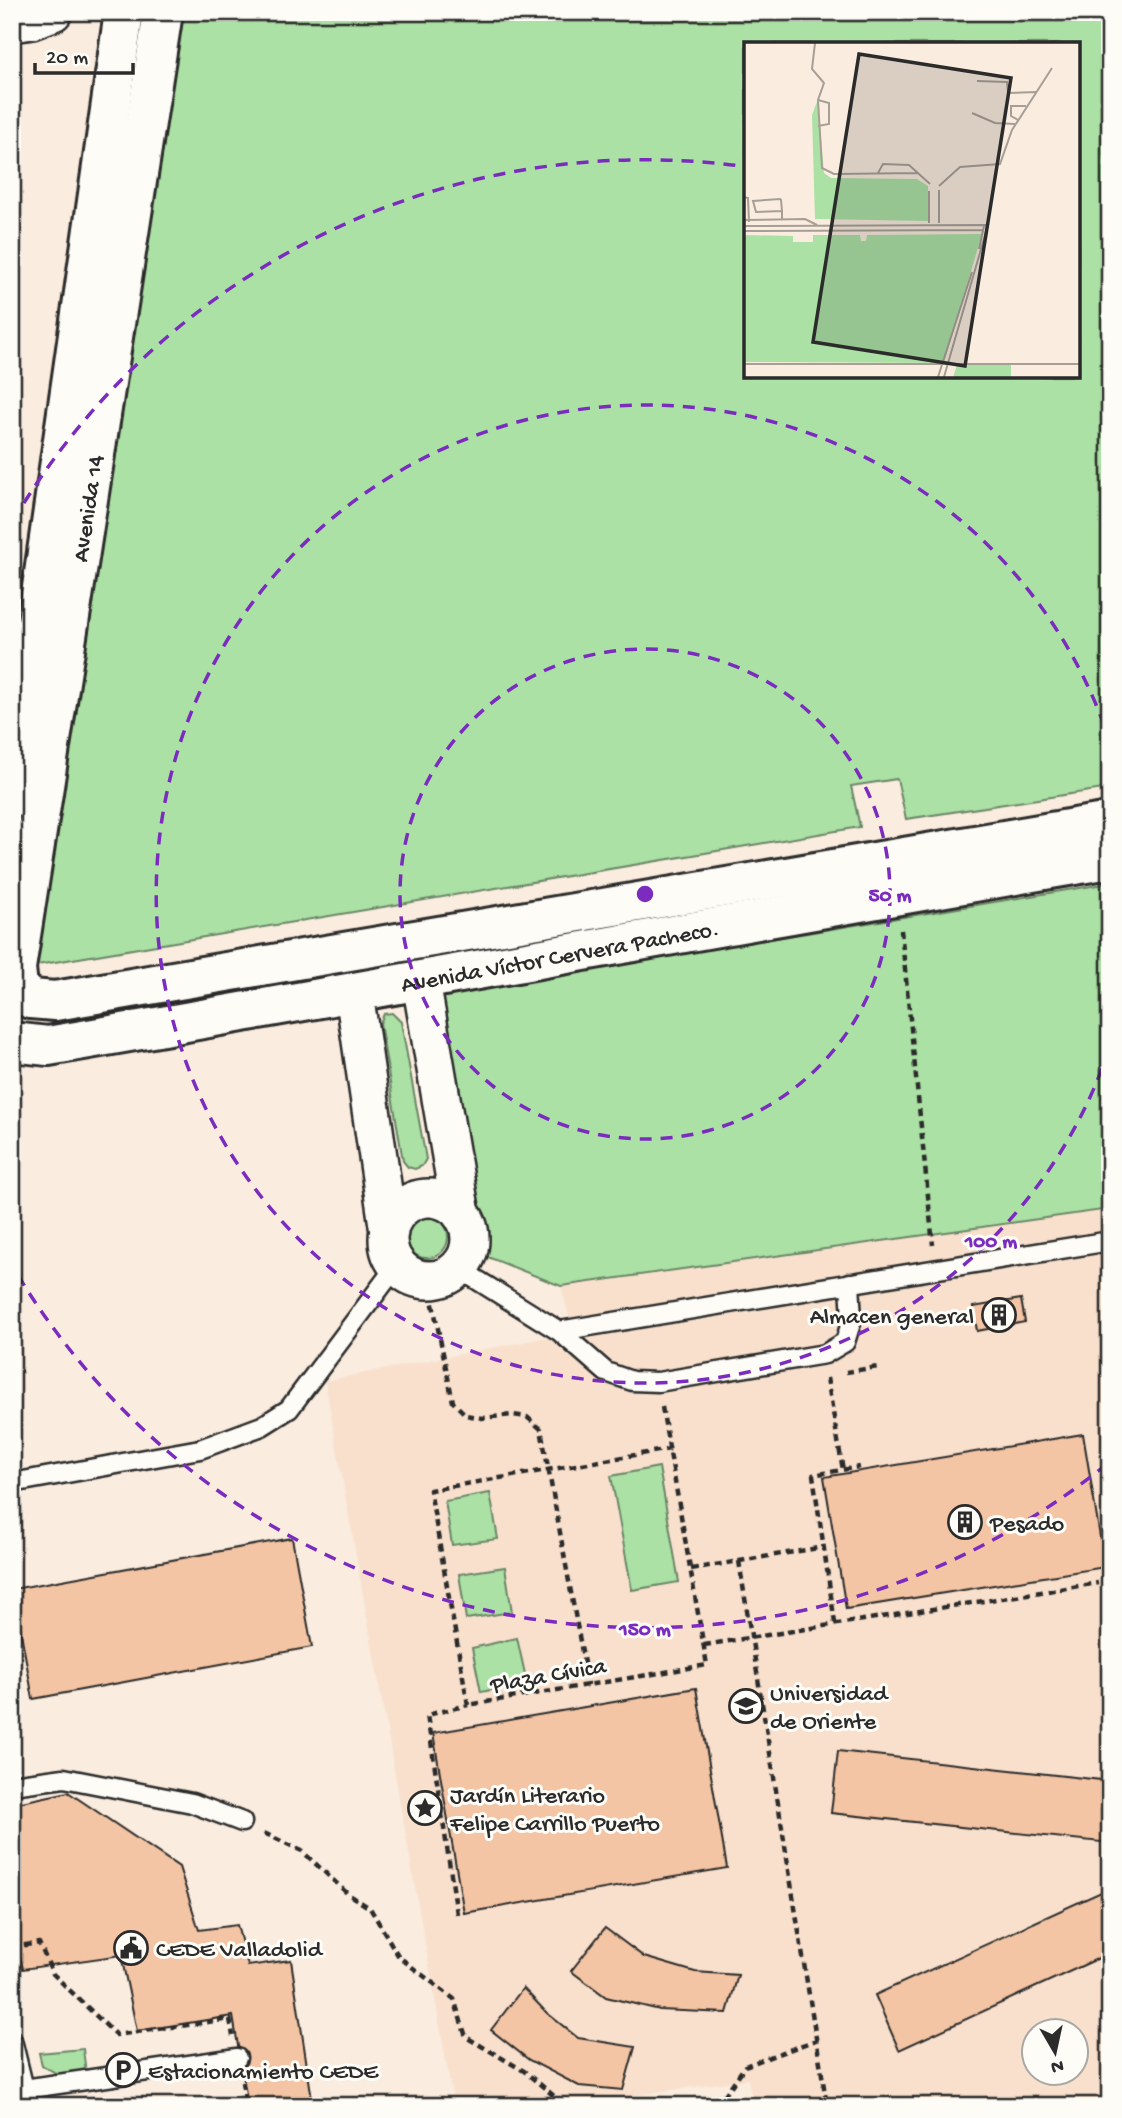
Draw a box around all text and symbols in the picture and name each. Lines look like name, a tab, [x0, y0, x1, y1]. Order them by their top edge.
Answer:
scale bar	[35, 32, 133, 76]
inset map	[744, 42, 1080, 378]
text: 20 m	[46, 47, 88, 72]
street label: Avenida 14	[68, 453, 113, 564]
centre of rings	[633, 882, 657, 906]
text: 50 m	[869, 885, 912, 910]
street label: Avenida Víctor Cervera Pacheco.	[399, 916, 722, 1001]
text: 100 m	[964, 1231, 1017, 1256]
building icon: Almacen general	[980, 1296, 1018, 1334]
place label: Almacen general	[810, 1304, 974, 1333]
building icon: Pesado	[946, 1503, 984, 1541]
place label: Pesado	[989, 1511, 1064, 1540]
text: 150 m	[618, 1619, 671, 1644]
street label: Plaza Cívica	[488, 1653, 609, 1702]
place label: Universidad de Oriente	[770, 1681, 889, 1738]
school or university icon: Universidad de Oriente	[727, 1687, 765, 1725]
place label: Jardín Literario Felipe Carrillo Puerto	[449, 1783, 660, 1840]
place icon: Jardín Literario Felipe Carrillo Puerto	[406, 1789, 444, 1827]
public building icon: CEDE Valladolid	[112, 1929, 150, 1967]
place label: CEDE Valladolid	[156, 1937, 324, 1966]
north arrow	[1020, 2016, 1090, 2086]
parking icon: Estacionamiento CEDE	[104, 2051, 142, 2089]
text: N	[1049, 2053, 1065, 2078]
place label: Estacionamiento CEDE	[148, 2059, 379, 2088]

